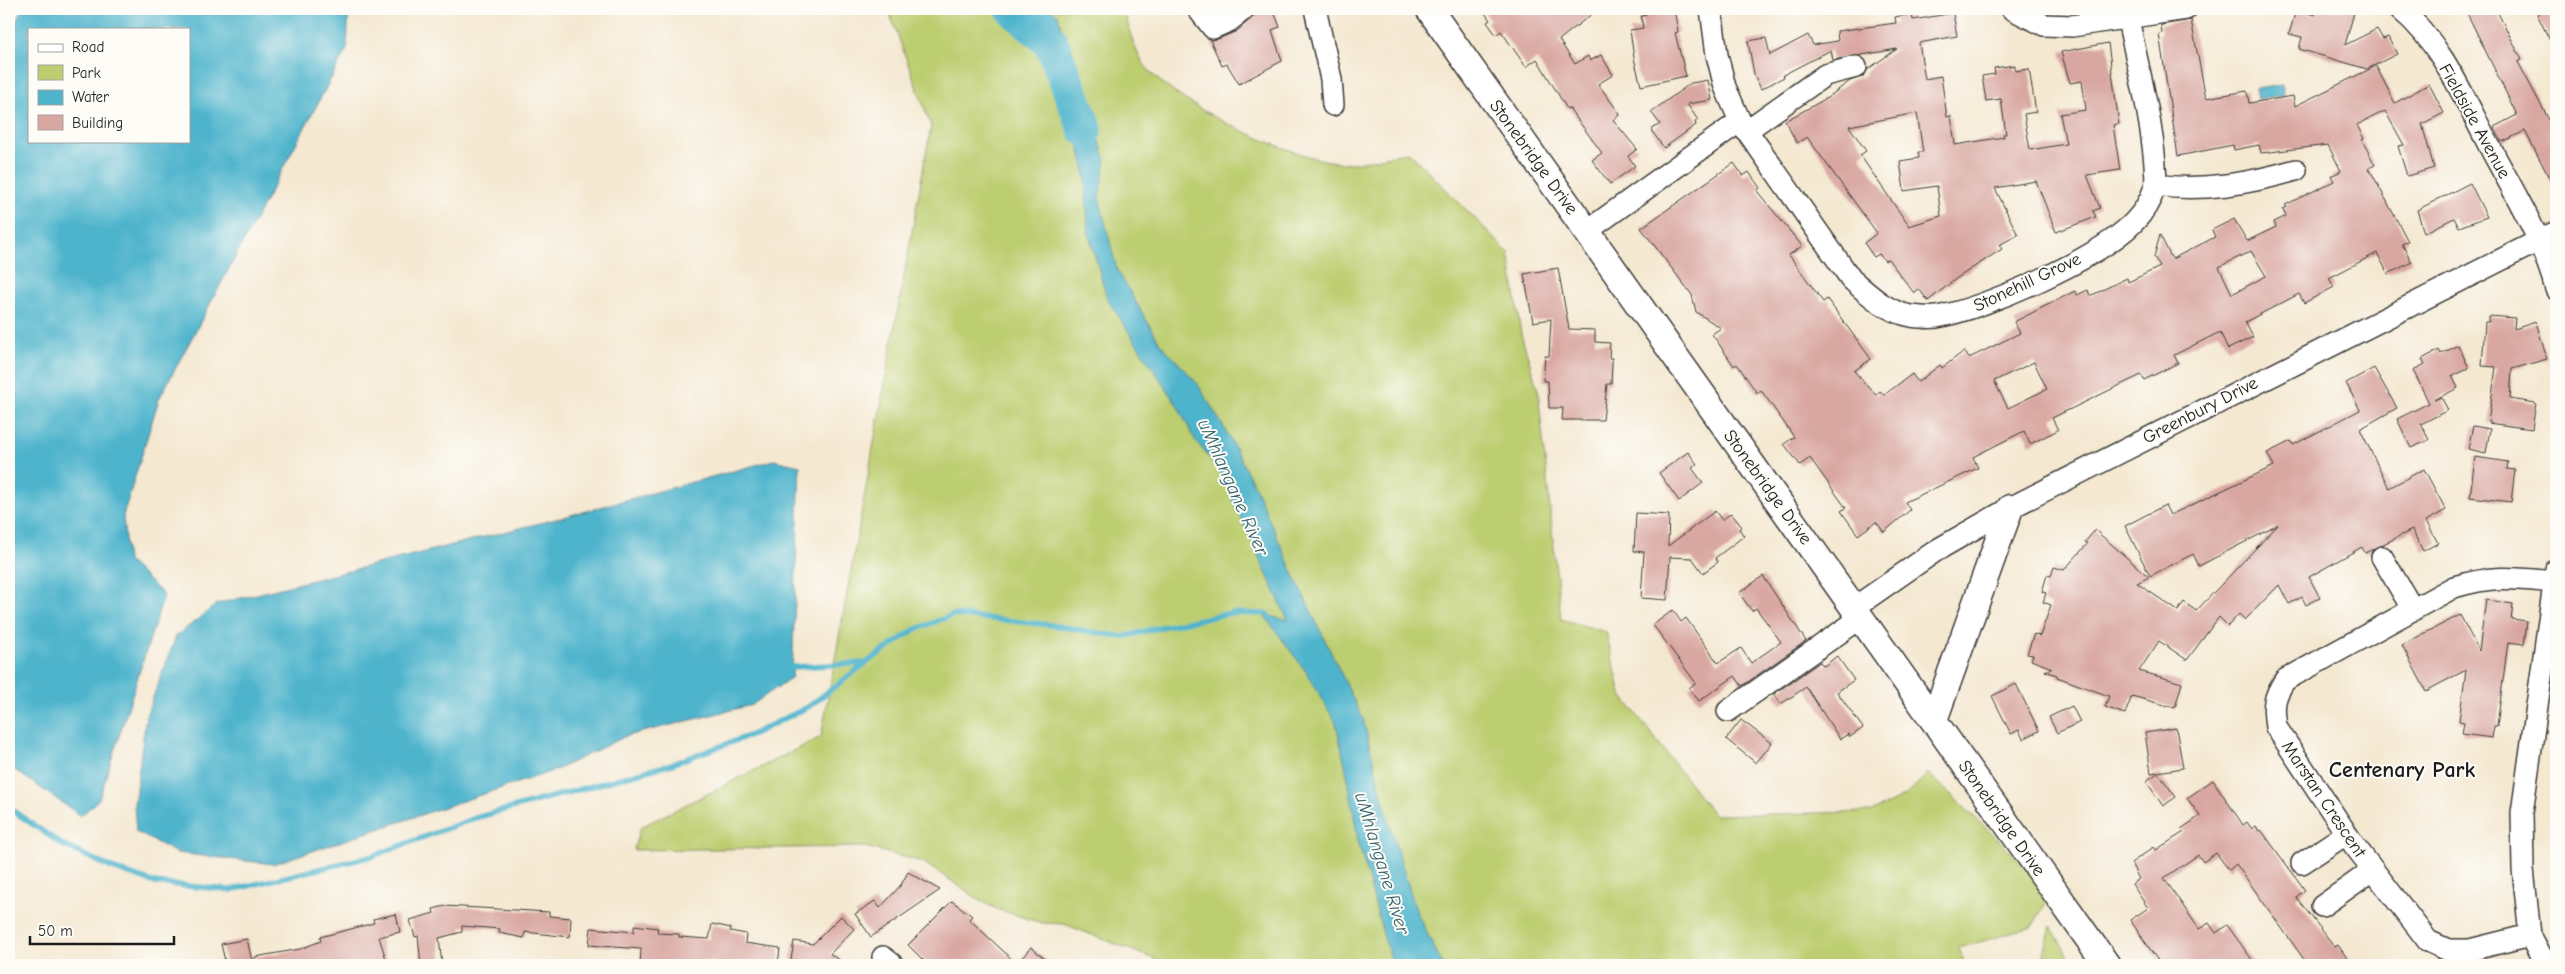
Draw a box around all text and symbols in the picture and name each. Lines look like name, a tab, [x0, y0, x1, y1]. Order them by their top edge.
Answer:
legend	[28, 28, 190, 142]
text: Road	[72, 38, 104, 56]
street label: Fieldside Avenue	[2434, 60, 2515, 182]
text: Park	[72, 64, 101, 82]
text: Water	[72, 88, 109, 106]
street label: Stonebridge Drive	[1485, 96, 1582, 219]
text: Building	[72, 114, 123, 132]
street label: Stonehill Grove	[1970, 248, 2084, 316]
street label: Greenbury Drive	[2139, 372, 2261, 449]
water label: uMhlangane River	[1193, 416, 1274, 561]
street label: Stonebridge Drive	[1719, 426, 1816, 549]
street label: Marstan Crescent	[2277, 737, 2371, 862]
street label: Stonebridge Drive	[1954, 756, 2049, 880]
district label: Centenary Park	[2329, 757, 2475, 783]
water label: uMhlangane River	[1350, 790, 1415, 938]
scale bar	[30, 914, 174, 946]
text: 50 m	[38, 922, 73, 940]

